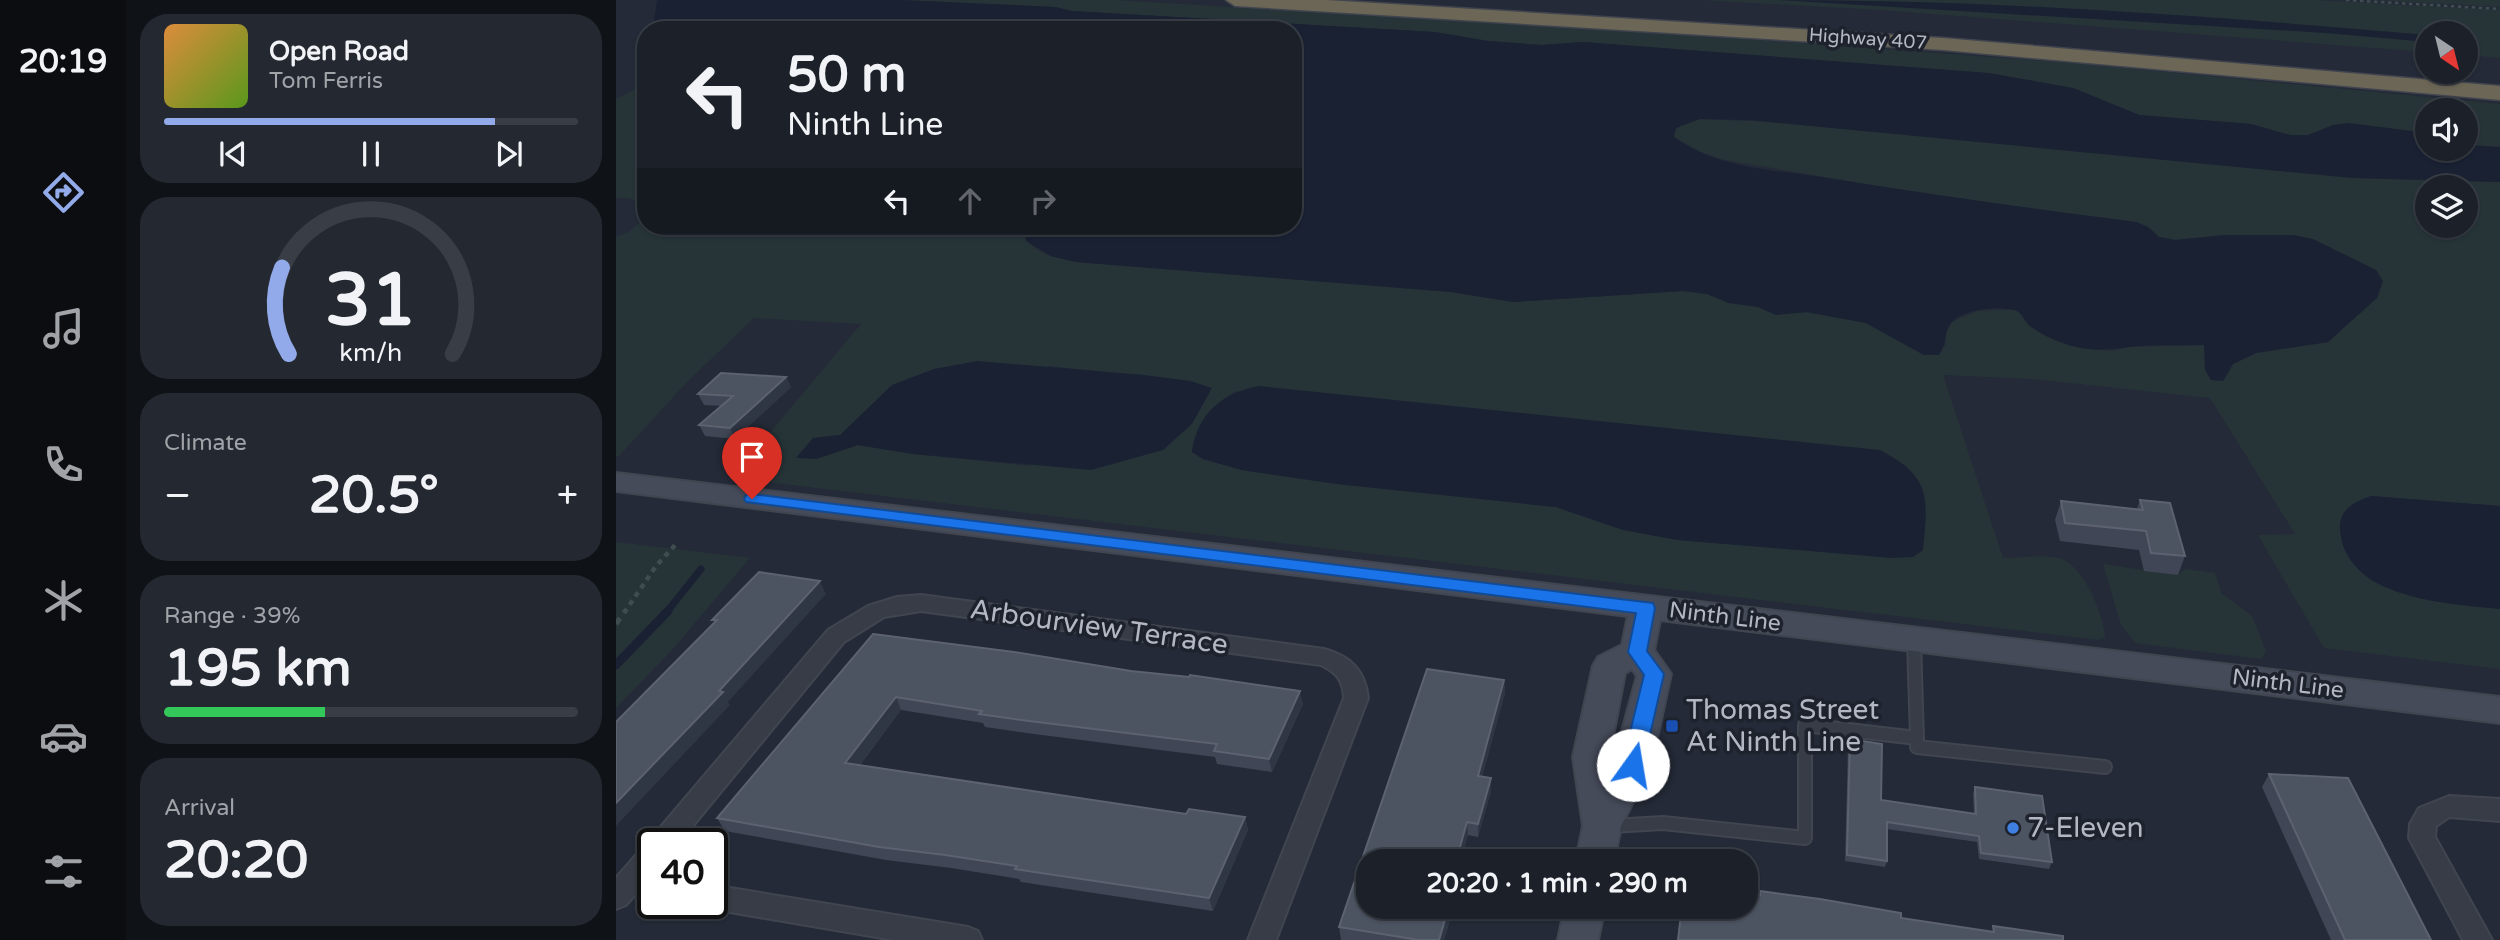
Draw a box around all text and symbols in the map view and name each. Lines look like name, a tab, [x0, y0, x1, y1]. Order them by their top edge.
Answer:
north arrow	[2415, 21, 2478, 84]
map controls	[2415, 21, 2478, 238]
street label: Highway 407	[1808, 24, 1928, 54]
text: Open Road	[269, 36, 409, 67]
text: 20:19	[19, 43, 107, 81]
text: 50 m	[787, 46, 906, 105]
icon: left	[672, 49, 763, 140]
text: Tom Ferris	[269, 67, 383, 95]
button: sound	[2415, 98, 2478, 161]
text: Ninth Line	[787, 106, 943, 144]
icon: previous	[214, 135, 252, 173]
icon: pause	[352, 135, 390, 173]
icon: next	[490, 135, 528, 173]
icon: directions	[39, 168, 88, 217]
button: layers	[2415, 175, 2478, 238]
icon: left	[878, 182, 916, 220]
icon: ahead	[951, 182, 989, 220]
icon: right	[1024, 182, 1062, 220]
text: 31	[325, 257, 417, 345]
icon: music	[39, 304, 88, 353]
text: km/h	[340, 337, 402, 367]
pin	[722, 427, 782, 499]
text: Climate	[164, 429, 247, 457]
icon: arrive	[733, 438, 771, 476]
icon: phone	[39, 440, 88, 489]
text: 20.5°	[309, 464, 439, 527]
text: −	[164, 473, 191, 519]
text: +	[557, 473, 578, 519]
icon: climate	[39, 576, 88, 625]
street label: Arbourview Terrace	[968, 592, 1230, 662]
street label: Ninth Line	[1667, 596, 1783, 638]
text: Range · 39%	[164, 602, 300, 630]
text: 195 km	[164, 637, 352, 700]
street label: Ninth Line	[2230, 663, 2346, 705]
place label: Thomas Street At Ninth Line	[1686, 693, 1879, 759]
icon: car	[39, 712, 88, 761]
marker: Thomas Street At Ninth Line	[1664, 718, 1680, 734]
position arrow	[1596, 728, 1670, 802]
text: Arrival	[164, 794, 235, 822]
place label: 7-Eleven	[2027, 811, 2144, 845]
marker: 7-Eleven	[2005, 820, 2021, 836]
speed limit sign: 40	[637, 828, 728, 919]
text: 20:20	[164, 829, 308, 892]
icon: filters	[39, 847, 88, 896]
text: 20:20 · 1 min · 290 m	[1426, 868, 1688, 899]

